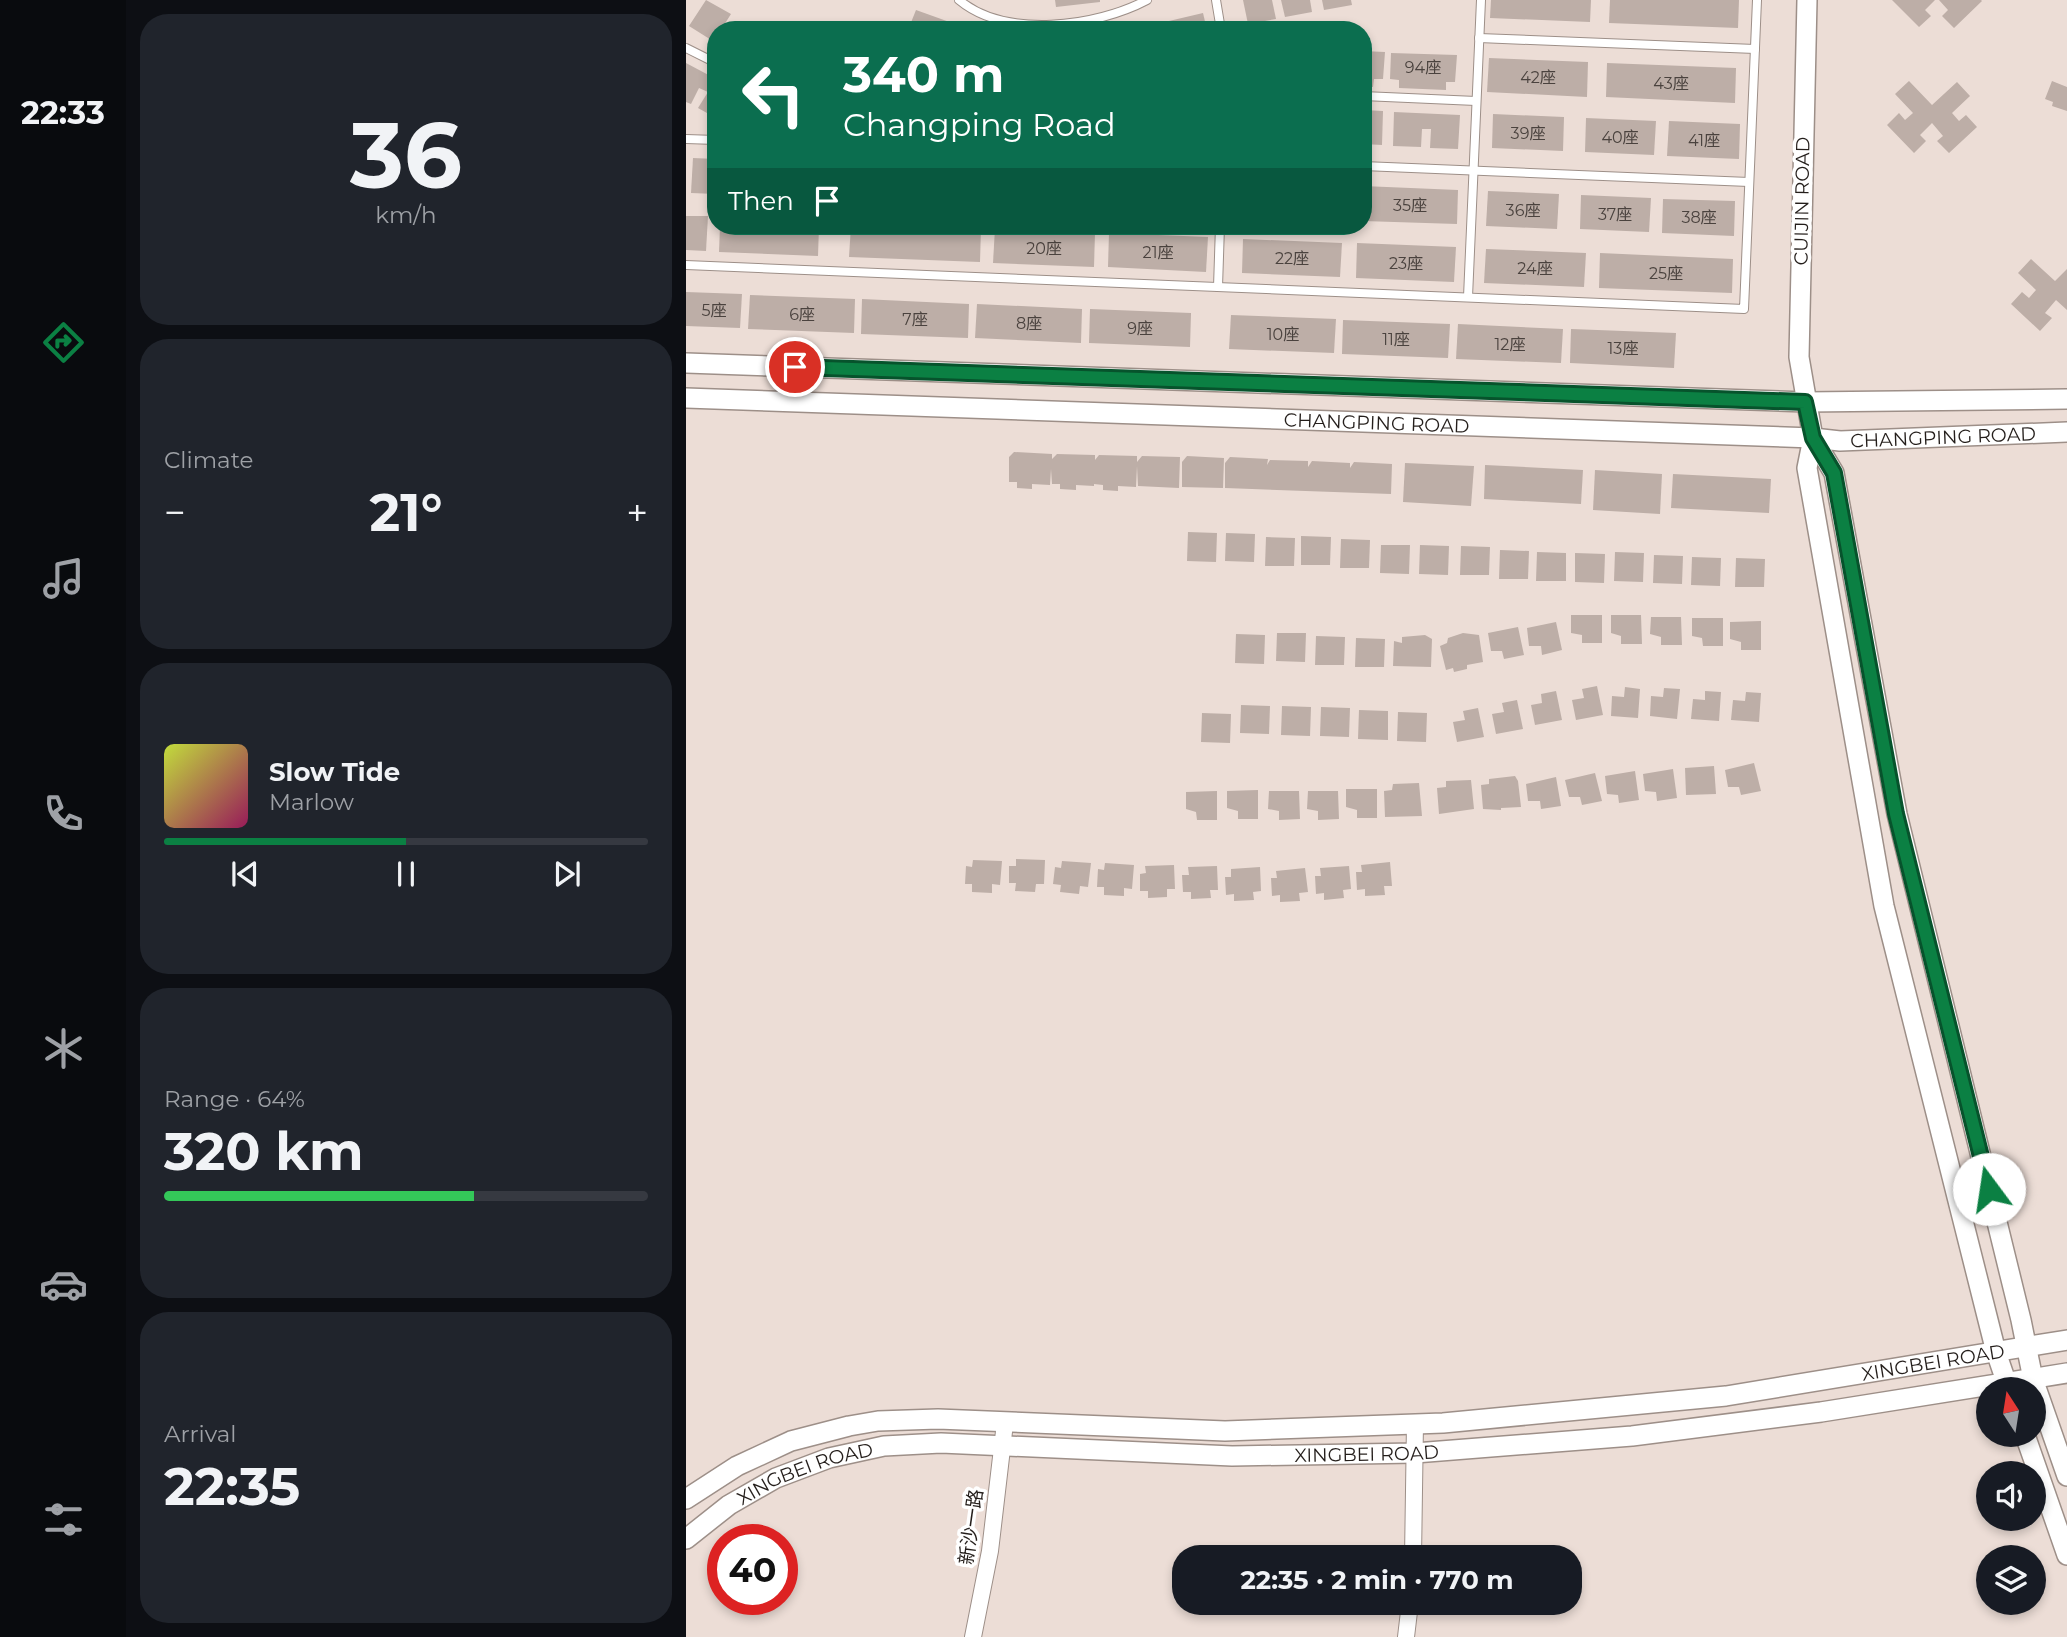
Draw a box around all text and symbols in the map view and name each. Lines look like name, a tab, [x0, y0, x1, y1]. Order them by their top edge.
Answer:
text: 340 m	[843, 45, 1004, 104]
icon: left	[728, 49, 819, 140]
house number: 94座	[1405, 58, 1441, 77]
house number: 42座	[1520, 68, 1556, 87]
house number: 43座	[1653, 74, 1689, 93]
text: 22:33	[21, 93, 105, 132]
text: 36	[350, 100, 462, 211]
text: Changping Road	[843, 105, 1116, 144]
house number: 39座	[1511, 124, 1545, 143]
house number: 40座	[1601, 128, 1639, 147]
house number: 41座	[1688, 131, 1720, 150]
street label: CUIJIN ROAD	[1789, 136, 1815, 266]
icon: arrive	[808, 182, 846, 220]
text: Then	[728, 185, 794, 217]
house number: 35座	[1393, 196, 1427, 215]
text: km/h	[375, 201, 437, 229]
house number: 36座	[1506, 201, 1540, 220]
house number: 37座	[1598, 205, 1632, 224]
house number: 38座	[1681, 208, 1717, 227]
house number: 20座	[1026, 239, 1062, 258]
house number: 21座	[1143, 243, 1173, 262]
house number: 22座	[1275, 249, 1309, 268]
house number: 23座	[1389, 254, 1423, 273]
house number: 24座	[1517, 259, 1553, 278]
house number: 25座	[1649, 264, 1683, 283]
house number: 5座	[701, 301, 727, 320]
house number: 6座	[789, 305, 815, 324]
house number: 7座	[902, 310, 928, 329]
house number: 8座	[1016, 314, 1042, 333]
icon: directions	[39, 318, 88, 367]
house number: 9座	[1127, 319, 1153, 338]
house number: 10座	[1267, 325, 1299, 344]
house number: 11座	[1382, 330, 1410, 349]
house number: 12座	[1495, 335, 1525, 354]
pin	[765, 337, 825, 397]
house number: 13座	[1608, 339, 1638, 358]
icon: arrive	[776, 348, 814, 386]
street label: CHANGPING ROAD	[1283, 408, 1470, 437]
street label: CHANGPING ROAD	[1850, 422, 2036, 452]
text: Climate	[164, 446, 253, 474]
text: 21°	[370, 481, 442, 544]
text: −	[164, 489, 186, 536]
text: +	[626, 489, 648, 536]
icon: music	[39, 554, 88, 603]
text: Slow Tide	[269, 756, 400, 788]
text: Marlow	[269, 788, 354, 816]
icon: phone	[39, 789, 88, 838]
icon: previous	[226, 855, 264, 893]
icon: pause	[387, 855, 425, 893]
icon: next	[548, 855, 586, 893]
icon: climate	[39, 1024, 88, 1073]
text: Range · 64%	[164, 1085, 305, 1113]
text: 320 km	[164, 1120, 364, 1183]
position arrow	[1952, 1152, 2026, 1226]
icon: car	[39, 1260, 88, 1309]
street label: XINGBEI ROAD	[1860, 1339, 2006, 1385]
north arrow	[1976, 1377, 2046, 1447]
map controls	[1976, 1377, 2046, 1615]
text: Arrival	[164, 1420, 237, 1448]
street label: XINGBEI ROAD	[733, 1437, 875, 1510]
street label: XINGBEI ROAD	[1294, 1440, 1440, 1466]
text: 22:35	[164, 1455, 300, 1518]
button: sound	[1976, 1461, 2046, 1531]
street label: 新沙一路	[954, 1488, 988, 1566]
icon: filters	[39, 1495, 88, 1544]
speed limit sign: 40	[707, 1524, 798, 1615]
button: layers	[1976, 1545, 2046, 1615]
text: 22:35 · 2 min · 770 m	[1240, 1564, 1514, 1596]

